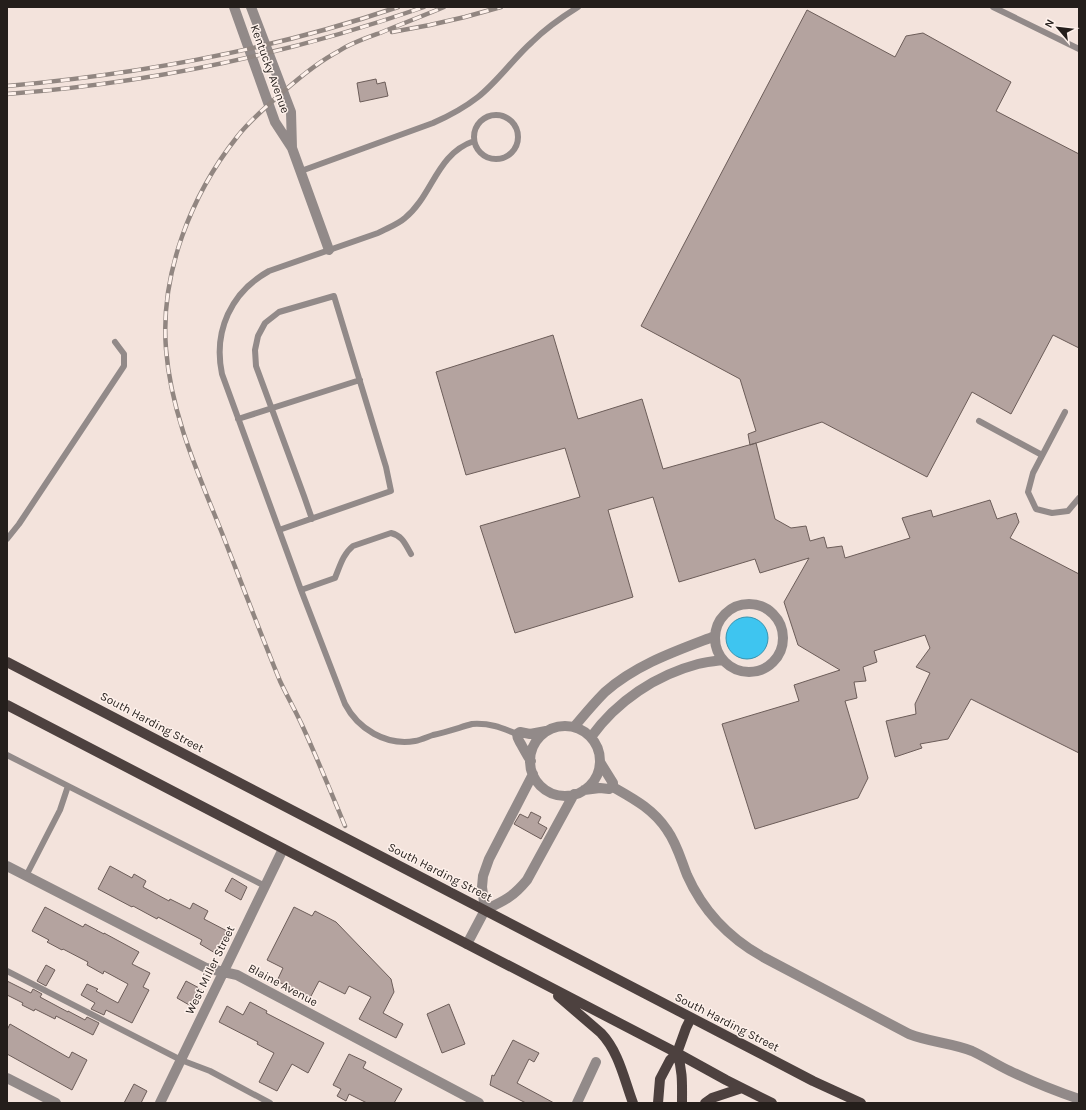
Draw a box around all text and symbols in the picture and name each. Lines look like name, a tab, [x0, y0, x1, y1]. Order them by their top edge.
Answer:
north arrow	[1038, 8, 1078, 48]
text: N	[1042, 17, 1057, 30]
street label: Kentucky Avenue	[247, 23, 293, 115]
street label: South Harding Street	[98, 689, 207, 755]
street label: South Harding Street	[386, 840, 495, 905]
street label: West Miller Street	[182, 923, 238, 1017]
street label: Blaine Avenue	[246, 961, 320, 1009]
street label: South Harding Street	[673, 990, 782, 1055]

